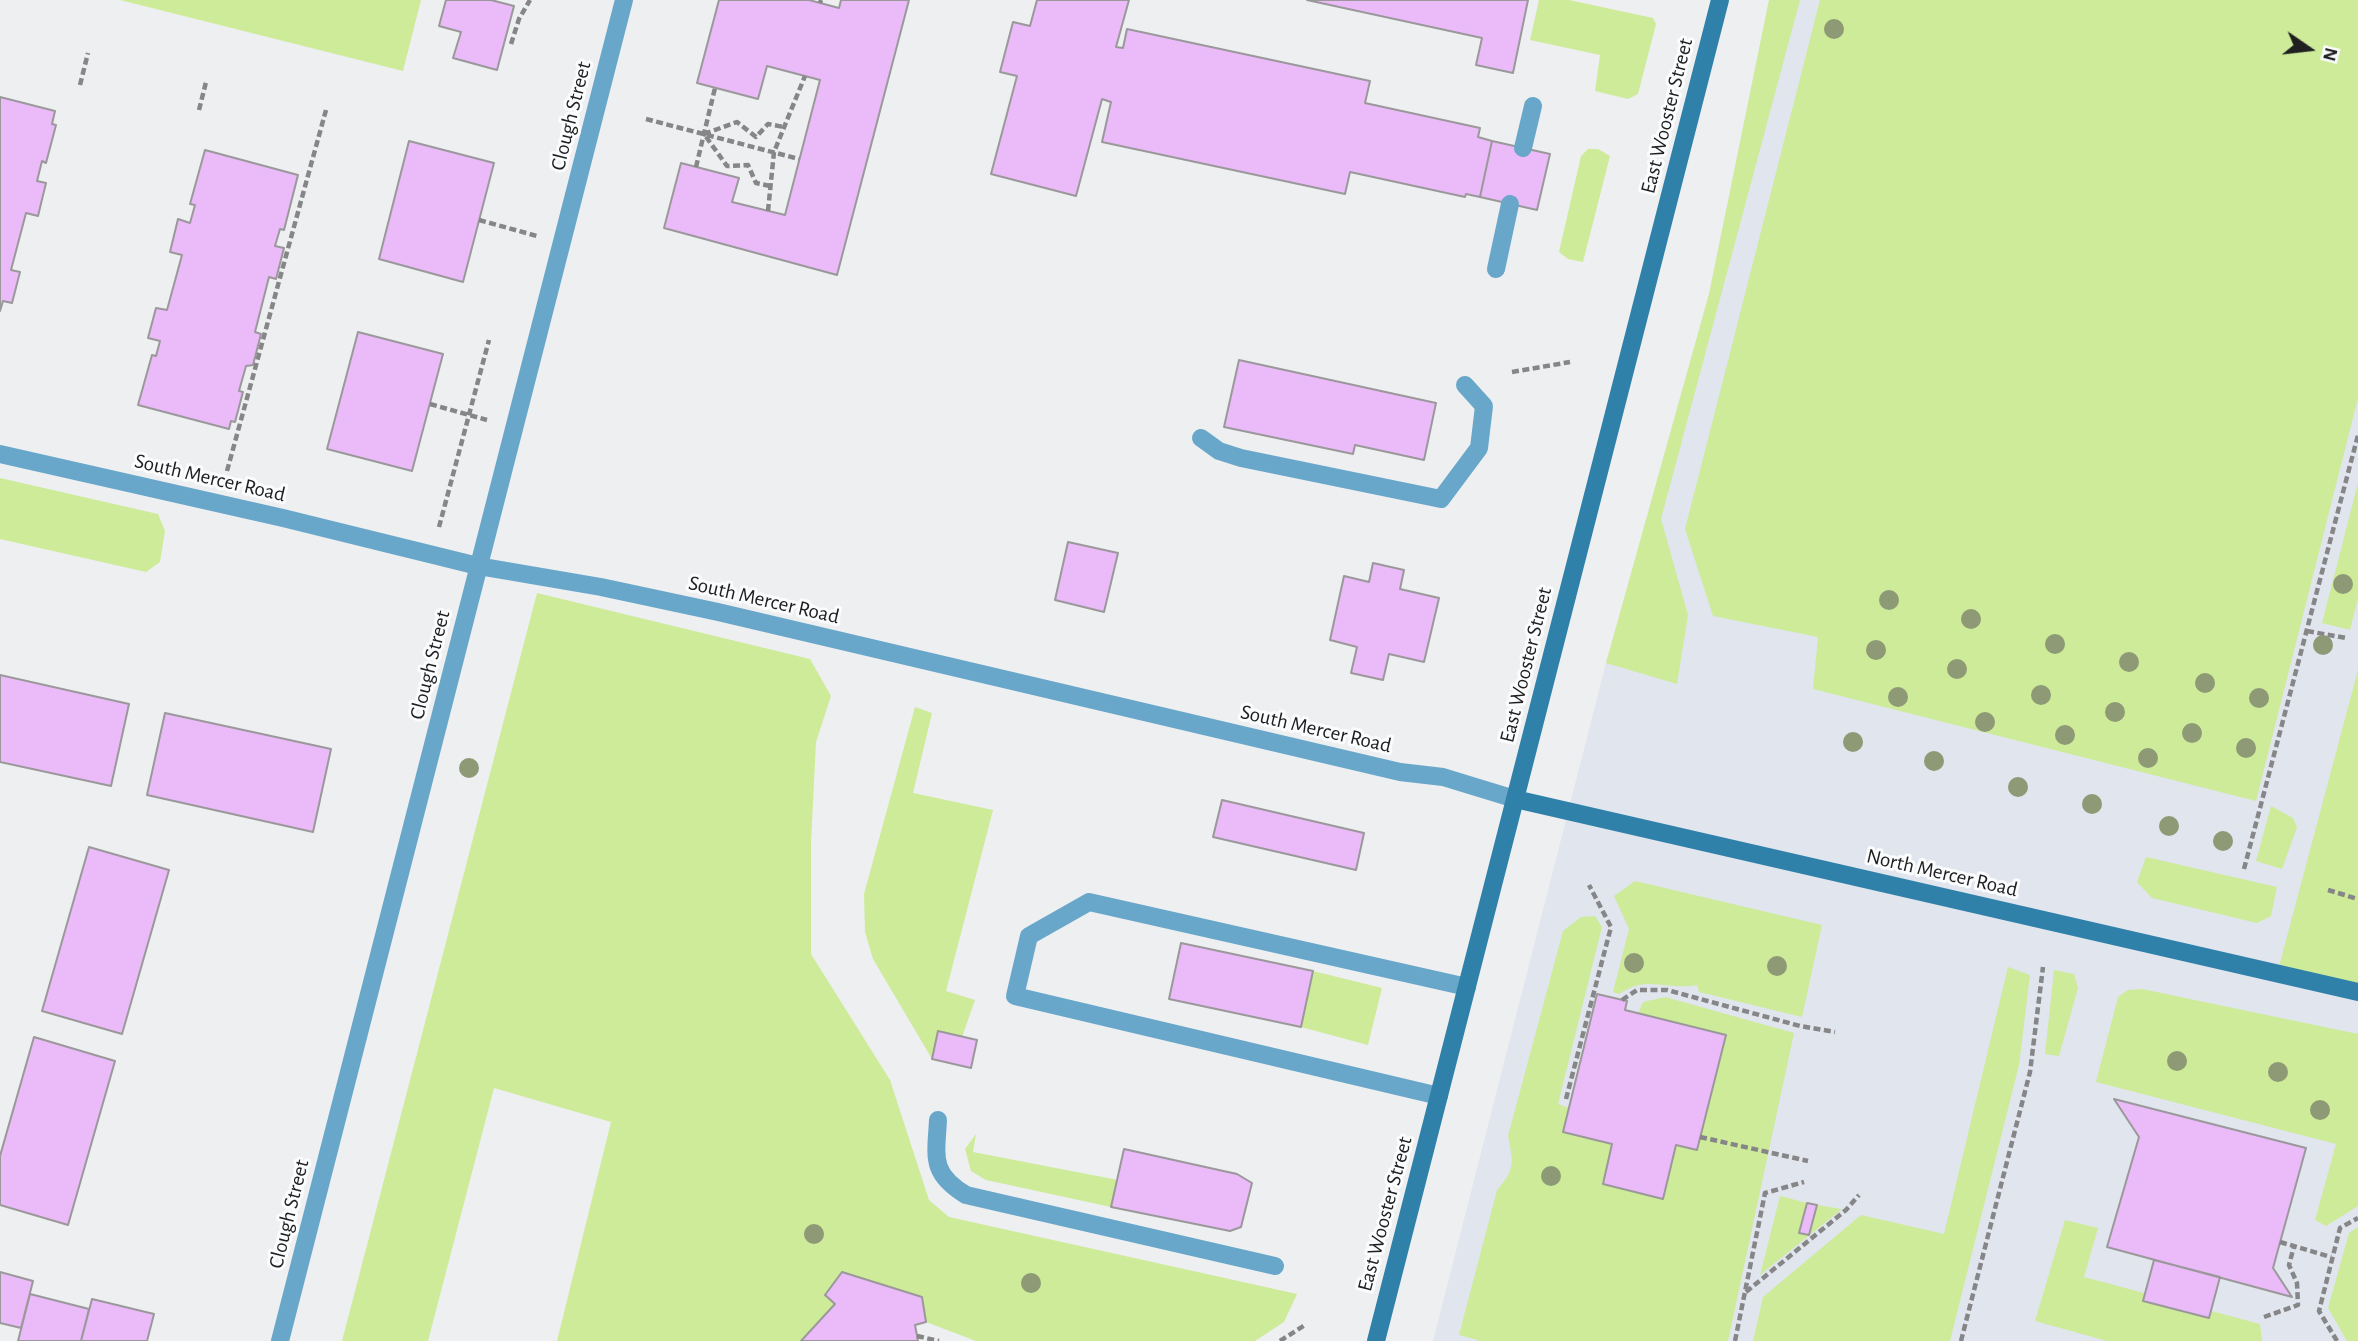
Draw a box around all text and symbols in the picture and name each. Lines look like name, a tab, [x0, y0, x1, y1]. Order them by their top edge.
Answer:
north arrow	[2274, 14, 2344, 84]
street label: East Wooster Street	[1636, 36, 1698, 196]
text: N	[2319, 45, 2341, 63]
street label: Clough Street	[545, 59, 597, 173]
street label: South Mercer Road	[132, 448, 288, 508]
street label: South Mercer Road	[686, 570, 842, 630]
street label: East Wooster Street	[1495, 585, 1557, 745]
street label: Clough Street	[404, 608, 456, 722]
street label: South Mercer Road	[1238, 699, 1394, 759]
street label: North Mercer Road	[1864, 843, 2020, 903]
street label: East Wooster Street	[1352, 1134, 1418, 1294]
street label: Clough Street	[263, 1157, 315, 1271]

